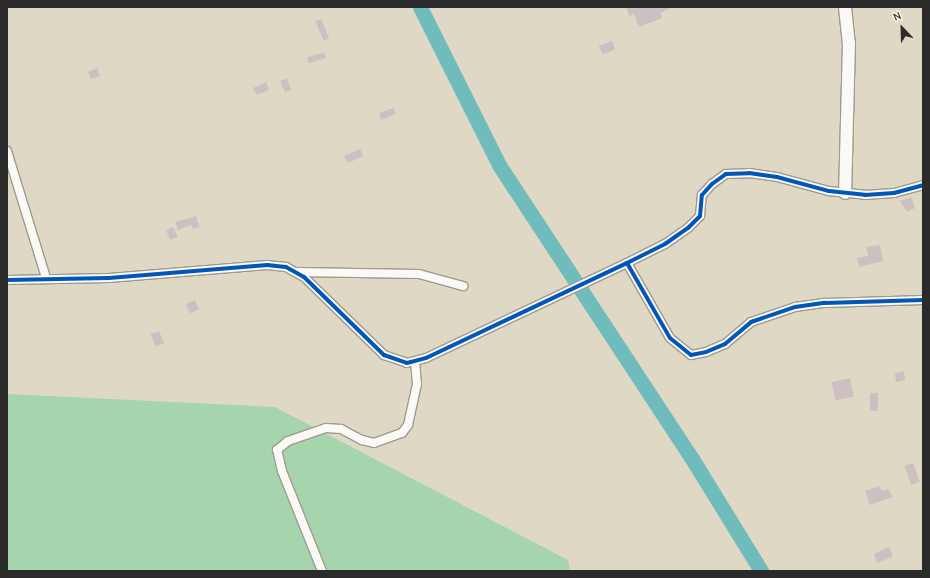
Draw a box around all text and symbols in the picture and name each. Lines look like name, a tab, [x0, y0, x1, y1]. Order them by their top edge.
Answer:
north arrow	[882, 8, 922, 48]
text: N	[891, 9, 903, 24]

